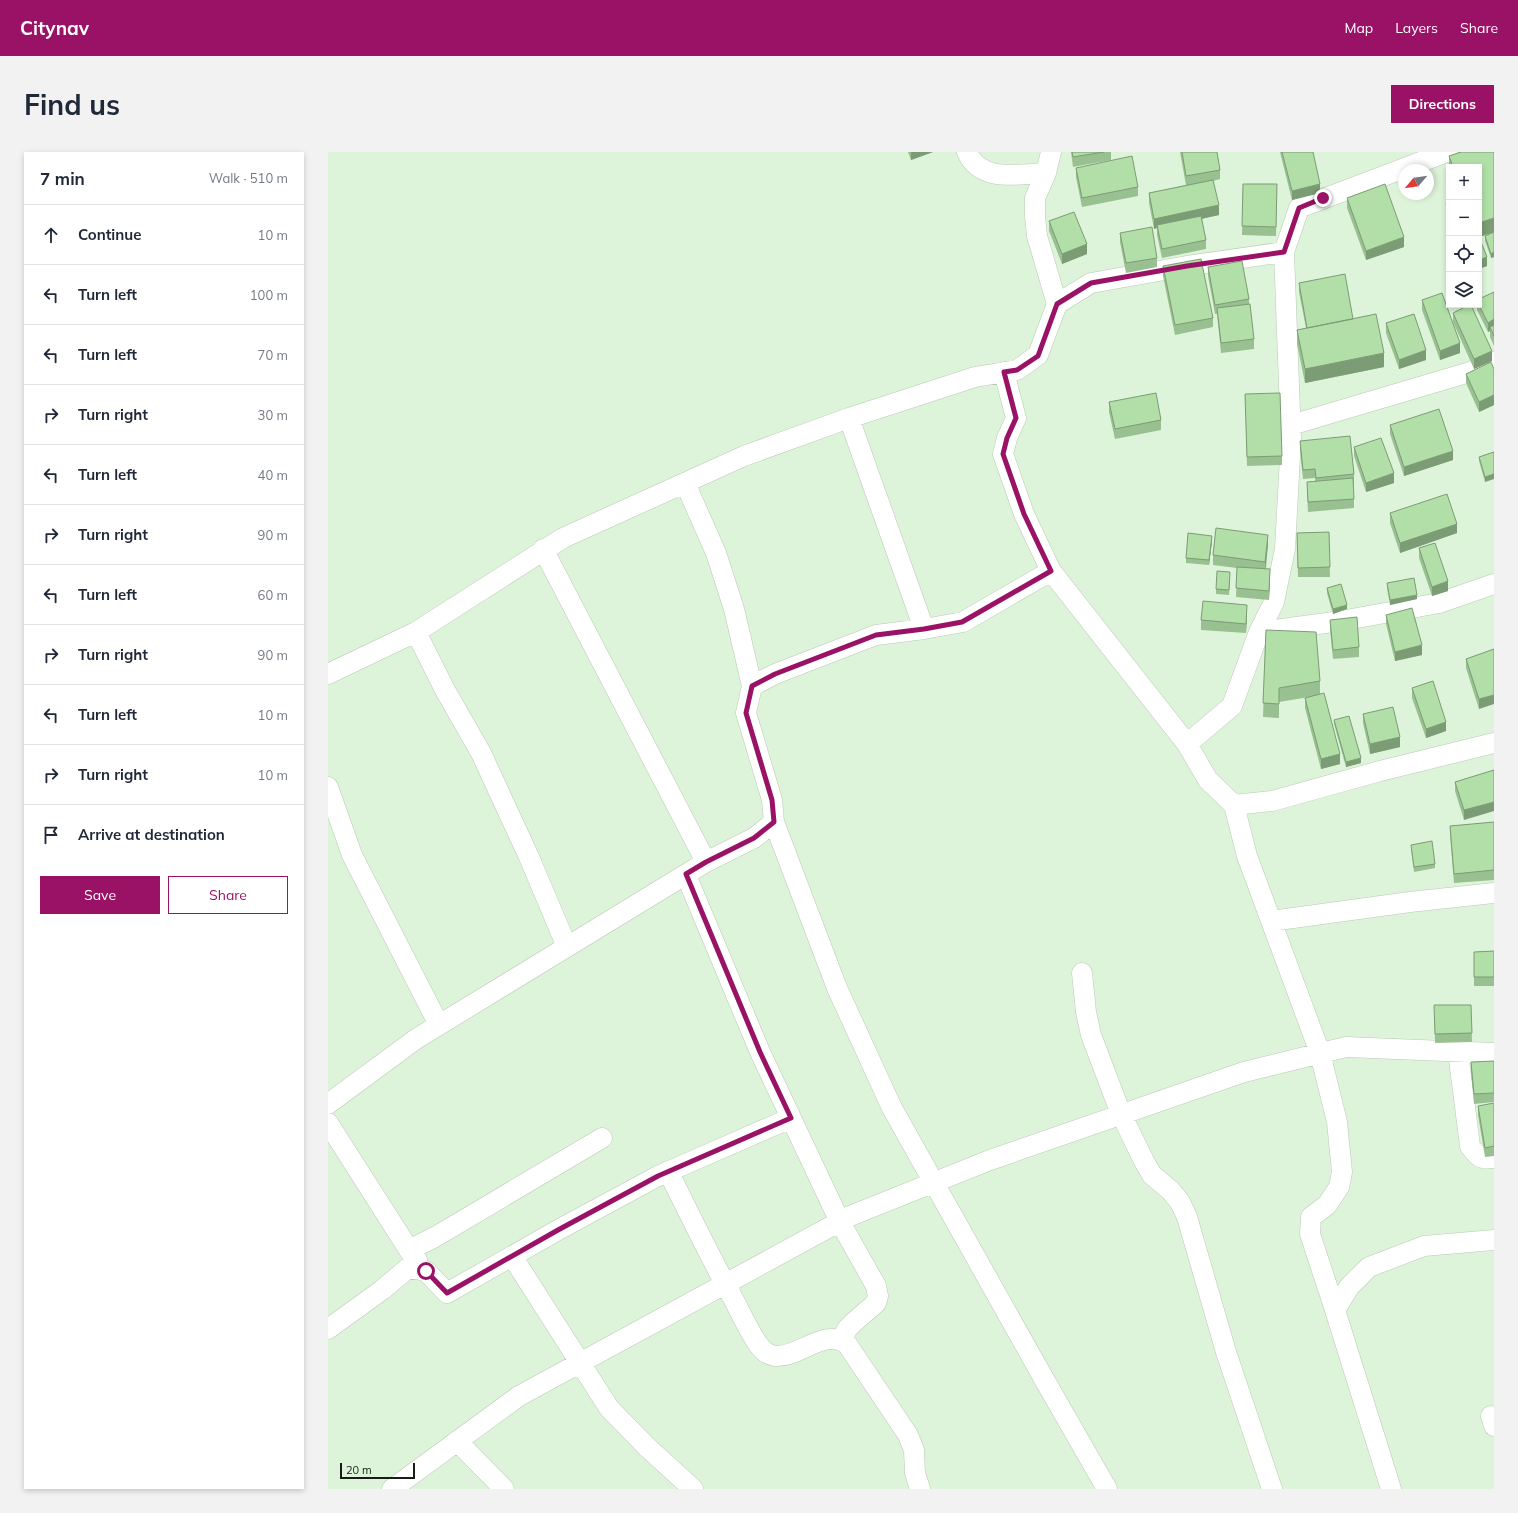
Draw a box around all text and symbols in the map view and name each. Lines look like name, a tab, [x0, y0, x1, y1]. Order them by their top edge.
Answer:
text: Citynav	[20, 16, 89, 40]
text: Map	[1344, 19, 1373, 37]
text: Layers	[1395, 19, 1438, 37]
text: Share	[1460, 19, 1498, 37]
button: Directions	[1391, 85, 1494, 123]
text: Find us	[24, 87, 120, 122]
north arrow	[1398, 164, 1434, 200]
map controls	[1446, 164, 1482, 308]
button: +	[1446, 164, 1482, 200]
text: 7 min	[40, 168, 85, 189]
text: Walk · 510 m	[209, 170, 288, 186]
route end	[1314, 189, 1332, 207]
button: −	[1446, 200, 1482, 236]
icon: ahead	[40, 224, 62, 246]
text: Continue	[78, 225, 141, 244]
text: 10 m	[258, 227, 288, 243]
button: locate	[1446, 236, 1482, 272]
button: layers	[1446, 272, 1482, 308]
icon: left	[40, 284, 62, 306]
text: Turn left	[78, 285, 137, 304]
text: 100 m	[250, 287, 288, 303]
icon: left	[40, 344, 62, 366]
text: Turn left	[78, 345, 137, 364]
text: 70 m	[258, 347, 288, 363]
icon: right	[40, 404, 62, 426]
text: Turn right	[78, 405, 148, 424]
text: 30 m	[258, 407, 288, 423]
icon: left	[40, 464, 62, 486]
text: Turn left	[78, 465, 137, 484]
text: 40 m	[258, 467, 288, 483]
icon: right	[40, 524, 62, 546]
text: Turn right	[78, 525, 148, 544]
text: 90 m	[258, 527, 288, 543]
icon: left	[40, 584, 62, 606]
text: Turn left	[78, 585, 137, 604]
text: 60 m	[258, 587, 288, 603]
icon: right	[40, 644, 62, 666]
text: Turn right	[78, 645, 148, 664]
text: 90 m	[258, 647, 288, 663]
icon: left	[40, 704, 62, 726]
text: Turn left	[78, 705, 137, 724]
text: 10 m	[258, 707, 288, 723]
icon: right	[40, 764, 62, 786]
text: Turn right	[78, 765, 148, 784]
text: 10 m	[258, 767, 288, 783]
icon: arrive	[40, 824, 62, 846]
text: Arrive at destination	[78, 825, 225, 844]
button: Save	[40, 876, 160, 914]
button: Share	[168, 876, 288, 914]
route start	[417, 1262, 435, 1280]
scale bar	[340, 1461, 415, 1480]
text: 20 m	[346, 1463, 372, 1477]

